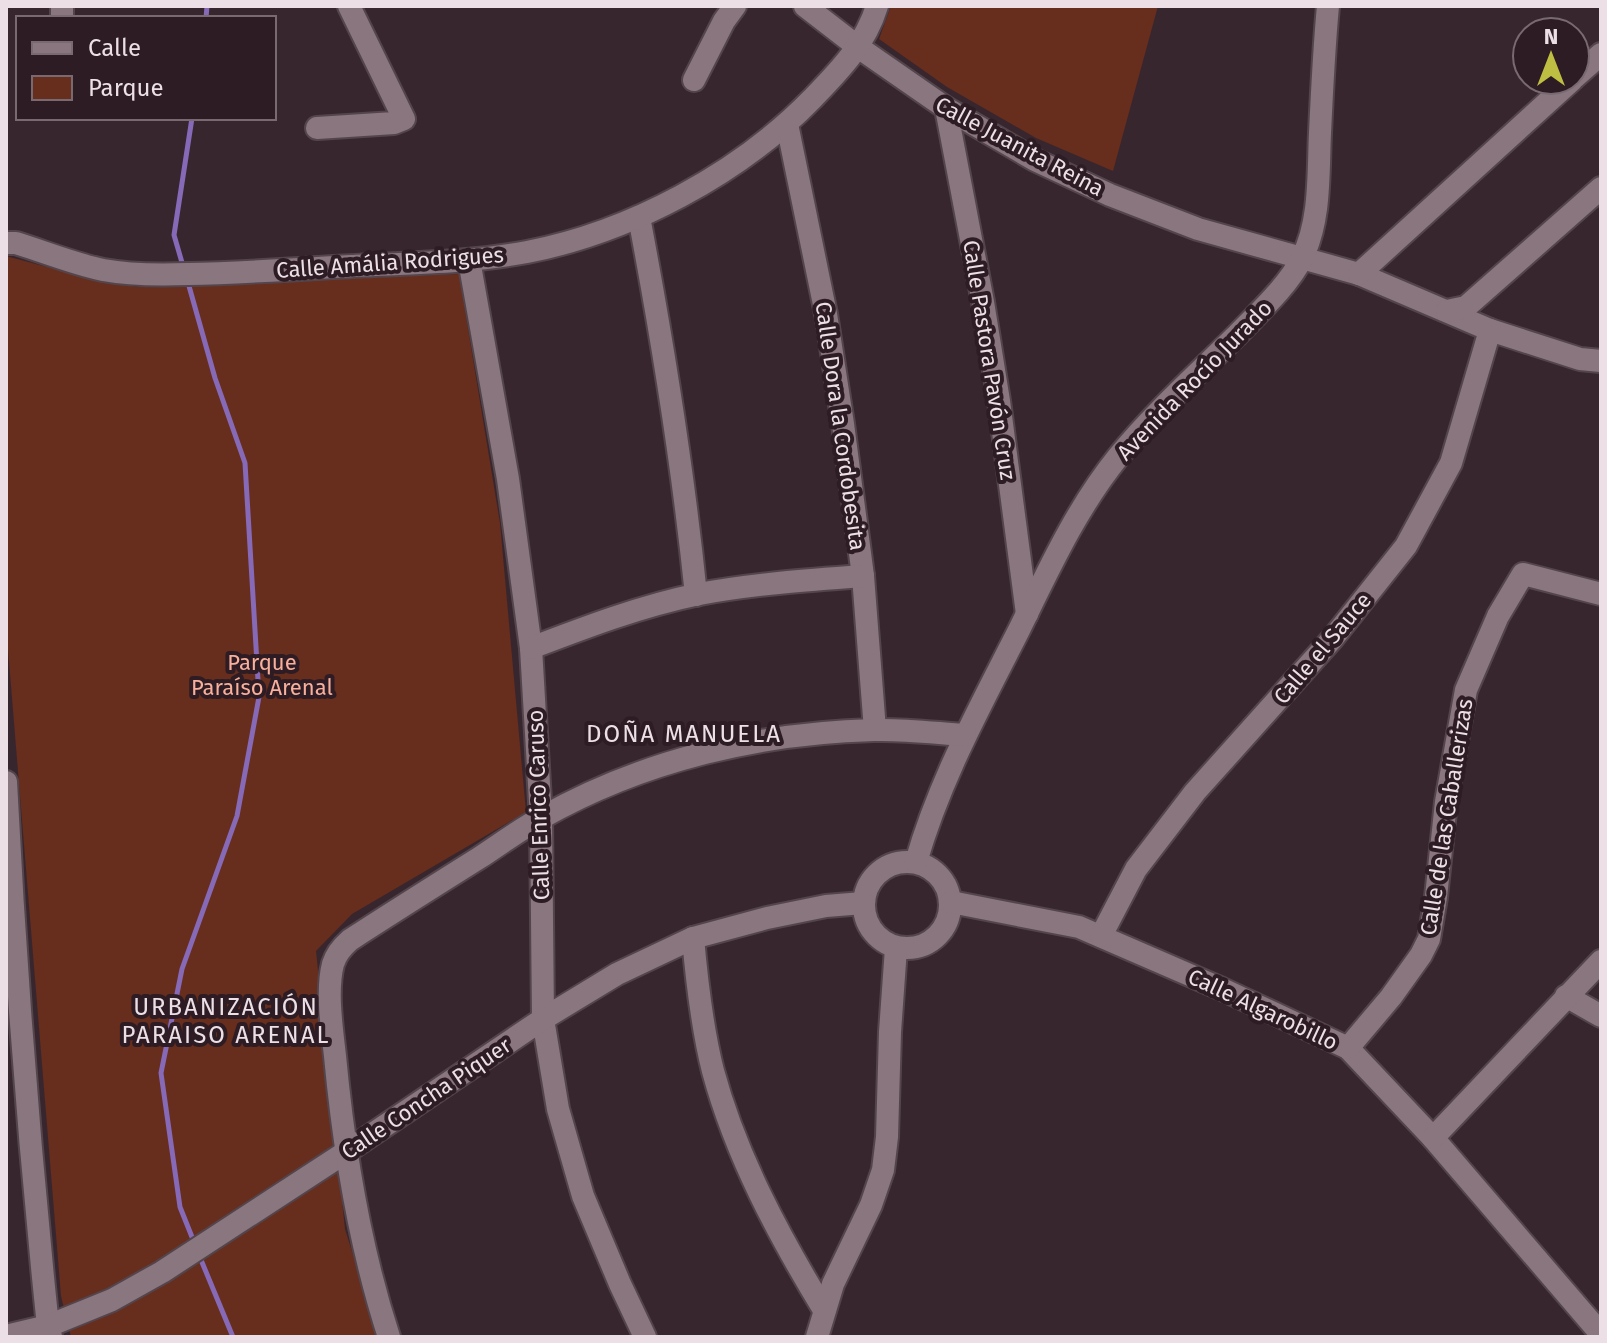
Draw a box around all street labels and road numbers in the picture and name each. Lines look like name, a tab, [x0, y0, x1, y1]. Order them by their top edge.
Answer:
street label: Calle Juanita Reina	[931, 91, 1109, 202]
street label: Calle Pastora Pavón Cruz	[957, 238, 1022, 482]
street label: Calle Amália Rodrigues	[275, 241, 505, 284]
street label: Avenida Rocío Jurado	[1111, 295, 1278, 466]
street label: Calle Dora la Cordobesita	[810, 300, 871, 552]
street label: Calle el Sauce	[1268, 587, 1377, 710]
street label: Calle de las Caballerizas	[1414, 697, 1479, 937]
street label: Calle Enrico Caruso	[522, 709, 555, 901]
street label: Calle Algarobillo	[1184, 963, 1342, 1056]
street label: Calle Concha Piquer	[336, 1031, 517, 1165]

